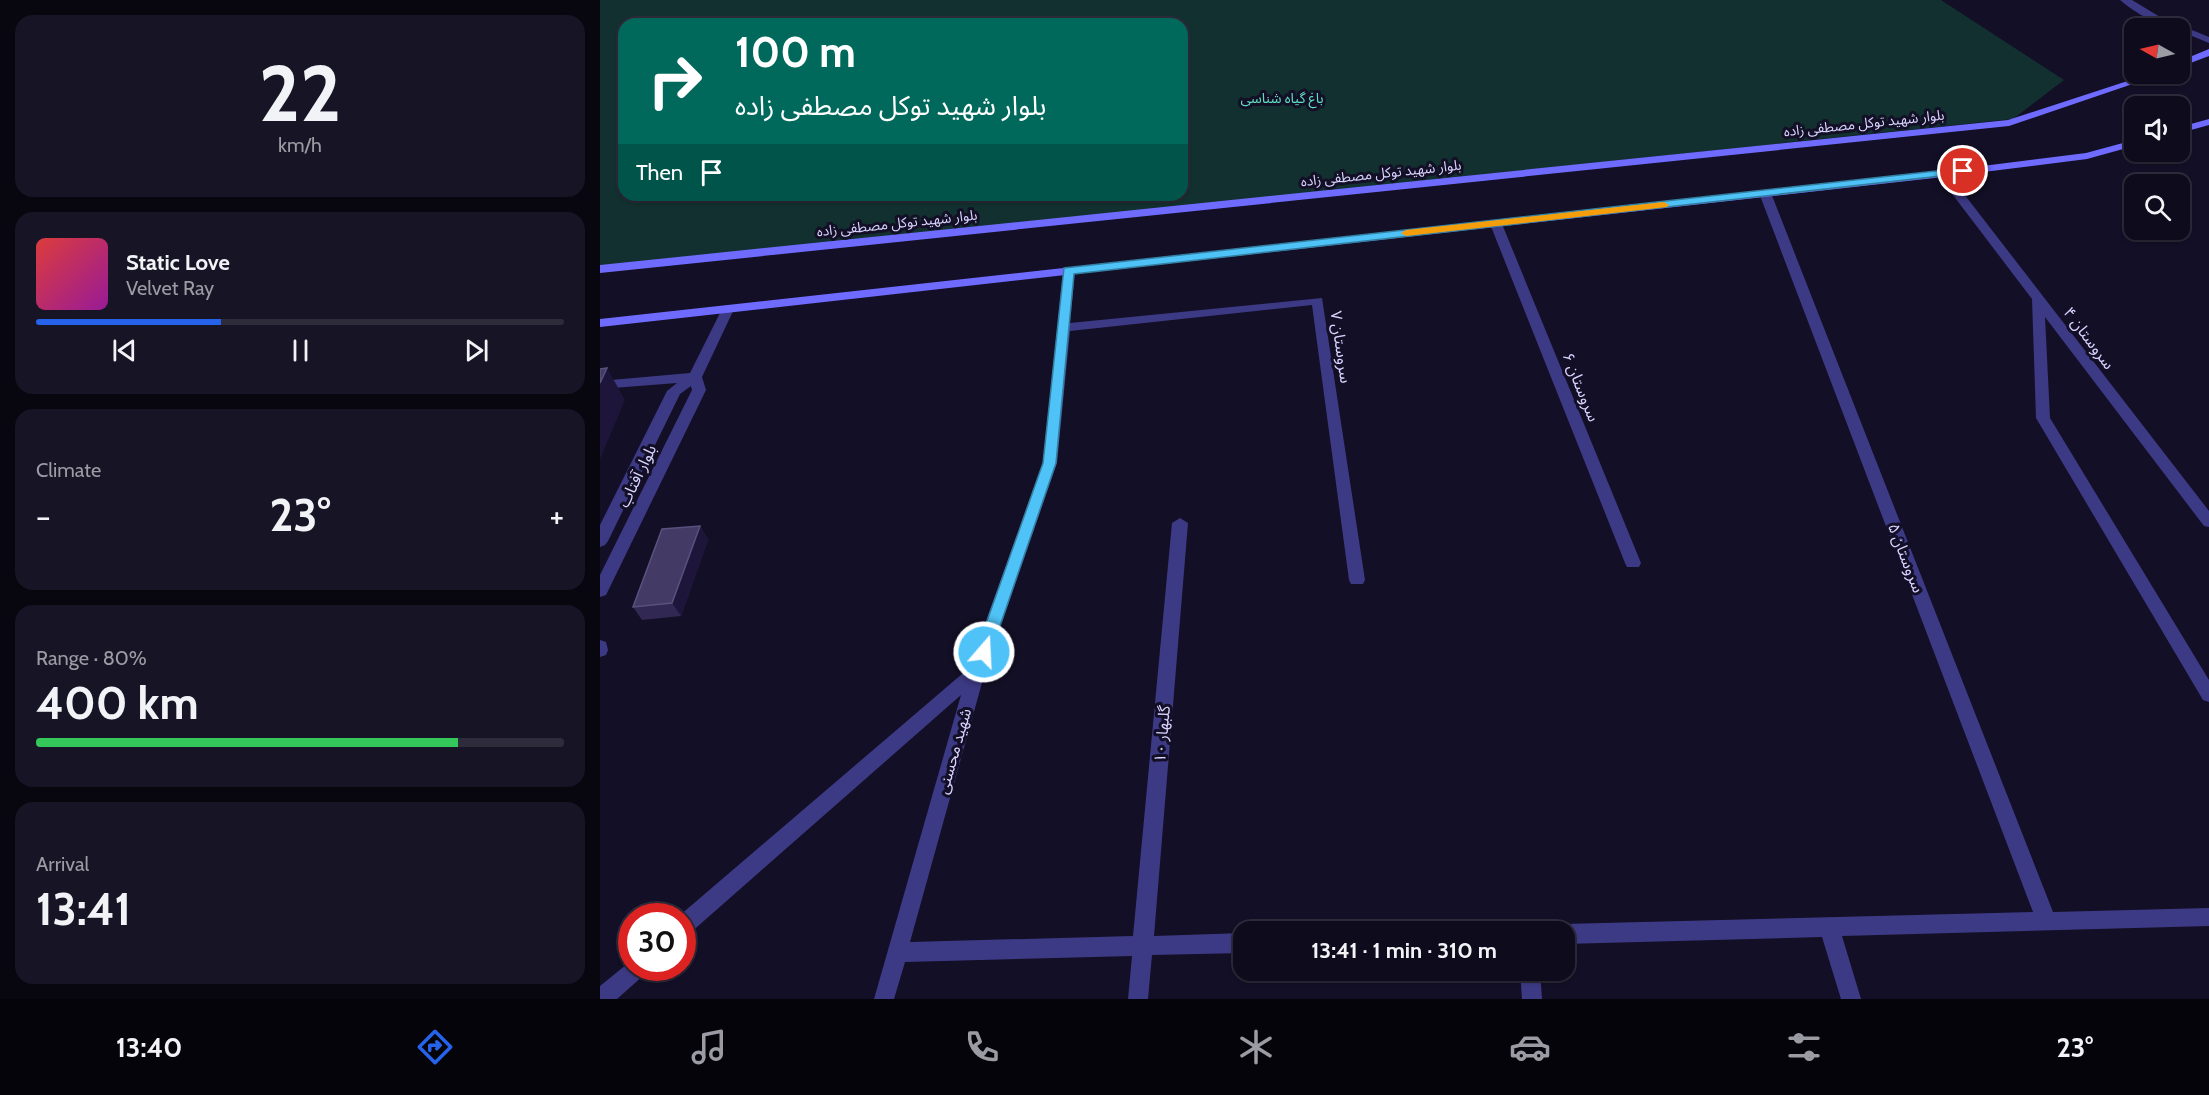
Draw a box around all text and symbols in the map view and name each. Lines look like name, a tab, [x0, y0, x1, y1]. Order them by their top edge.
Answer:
north arrow	[2124, 18, 2190, 84]
map controls	[2124, 18, 2190, 240]
text: 100 m	[735, 26, 856, 78]
icon: right	[636, 42, 714, 120]
text: 22	[259, 46, 341, 141]
text: بلوار شهید توکل مصطفی زاده	[735, 89, 1046, 122]
park label: باغ گیاه شناسی	[1240, 89, 1324, 109]
button: sound	[2124, 96, 2190, 162]
street label: بلوار شهید توکل مصطفی زاده	[1783, 106, 1945, 140]
text: km/h	[278, 133, 322, 157]
pin	[1937, 145, 1988, 196]
icon: arrive	[1946, 154, 1979, 187]
icon: arrive	[695, 156, 728, 189]
street label: بلوار شهید توکل مصطفی زاده	[1300, 156, 1462, 190]
text: Then	[636, 159, 683, 186]
button: search	[2124, 174, 2190, 240]
street label: بلوار شهید توکل مصطفی زاده	[816, 206, 978, 240]
text: Static Love	[126, 249, 230, 276]
text: Velvet Ray	[126, 276, 214, 300]
street label: سروستان ۴	[2059, 303, 2119, 373]
street label: سروستان ۷	[1327, 310, 1355, 384]
icon: previous	[108, 334, 141, 367]
icon: pause	[284, 334, 317, 367]
icon: next	[460, 334, 493, 367]
street label: سروستان ۶	[1559, 350, 1603, 424]
street label: بلوار آفتاب	[614, 442, 660, 510]
text: Climate	[36, 458, 101, 482]
text: 23°	[269, 488, 331, 542]
text: −	[36, 496, 51, 536]
text: +	[549, 496, 564, 536]
street label: سروستان ۵	[1884, 521, 1928, 595]
position arrow	[952, 620, 1016, 684]
text: Range · 80%	[36, 646, 147, 670]
text: 400 km	[36, 676, 199, 730]
street label: گلبهار ۱۰	[1150, 704, 1174, 763]
street label: شهید محسنی	[933, 706, 975, 796]
text: Arrival	[36, 852, 89, 876]
text: 13:41	[36, 882, 131, 936]
speed limit sign: 30	[618, 903, 696, 981]
text: 13:41 · 1 min · 310 m	[1311, 937, 1497, 964]
icon: directions	[414, 1026, 456, 1068]
icon: music	[688, 1026, 730, 1068]
icon: phone	[961, 1026, 1003, 1068]
icon: climate	[1235, 1026, 1277, 1068]
icon: car	[1509, 1026, 1551, 1068]
icon: filters	[1783, 1026, 1825, 1068]
text: 13:40	[116, 1031, 182, 1064]
text: 23°	[2056, 1031, 2093, 1064]

